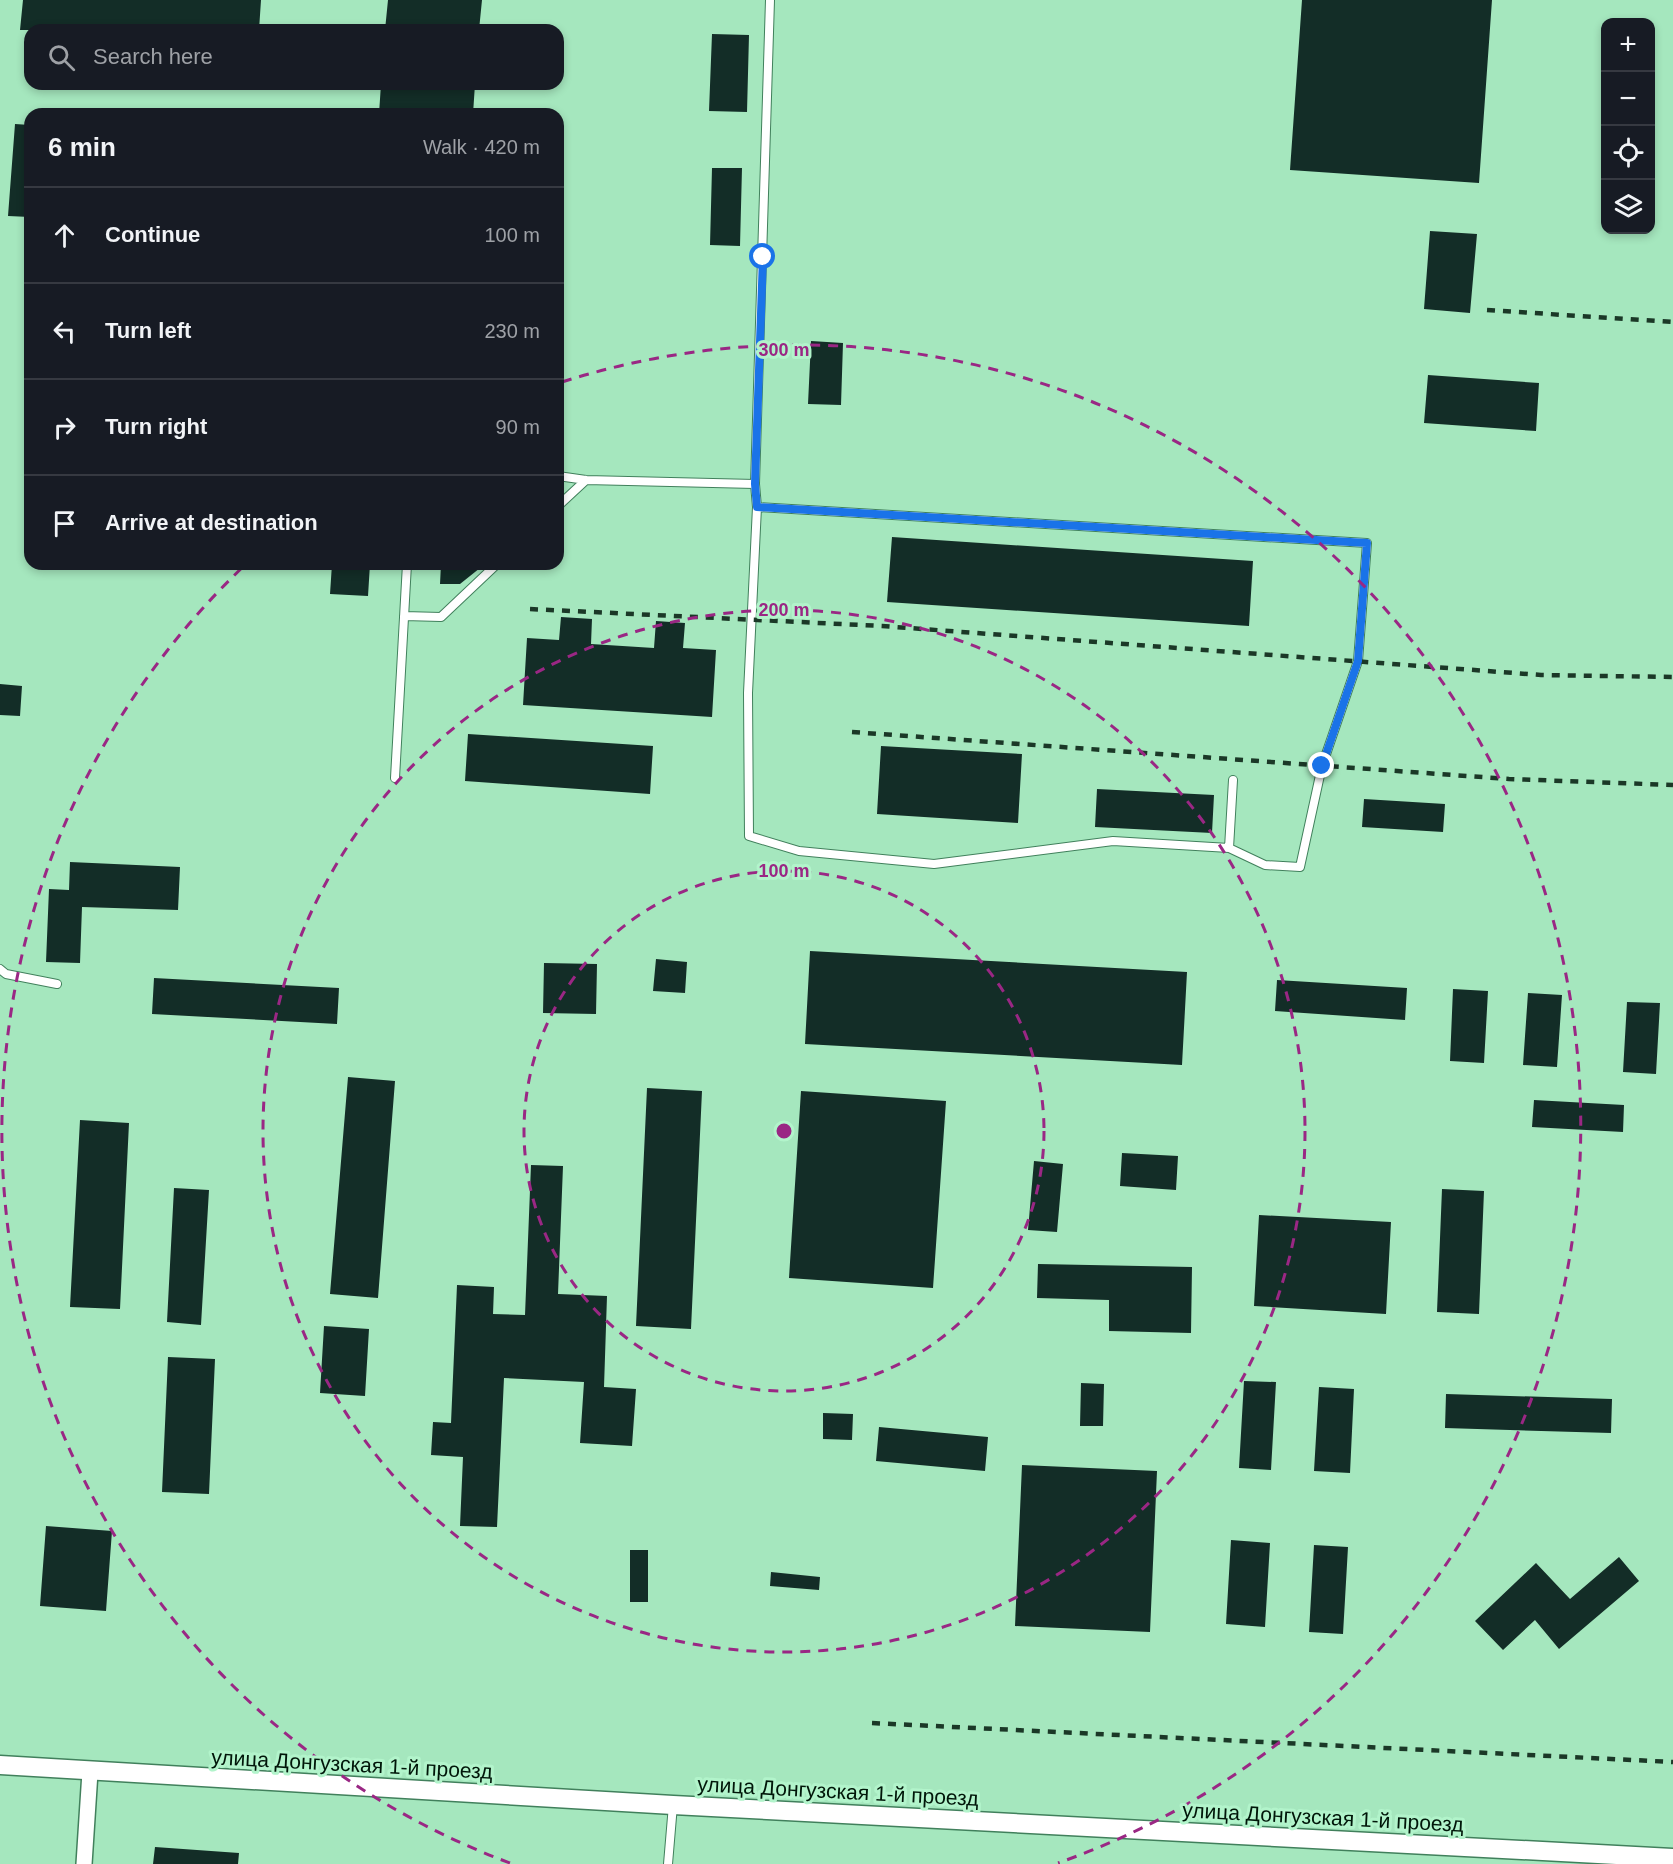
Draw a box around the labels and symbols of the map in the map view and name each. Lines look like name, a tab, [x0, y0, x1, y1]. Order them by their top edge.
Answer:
route start	[749, 243, 775, 269]
text: 300 m	[758, 340, 810, 360]
text: 200 m	[758, 600, 810, 620]
route end	[1308, 752, 1334, 778]
text: 100 m	[758, 861, 810, 881]
centre of rings	[774, 1121, 794, 1141]
street label: улица Донгузская 1-й проезд	[211, 1745, 493, 1783]
street label: улица Донгузская 1-й проезд	[697, 1772, 979, 1810]
street label: улица Донгузская 1-й проезд	[1182, 1798, 1464, 1836]

